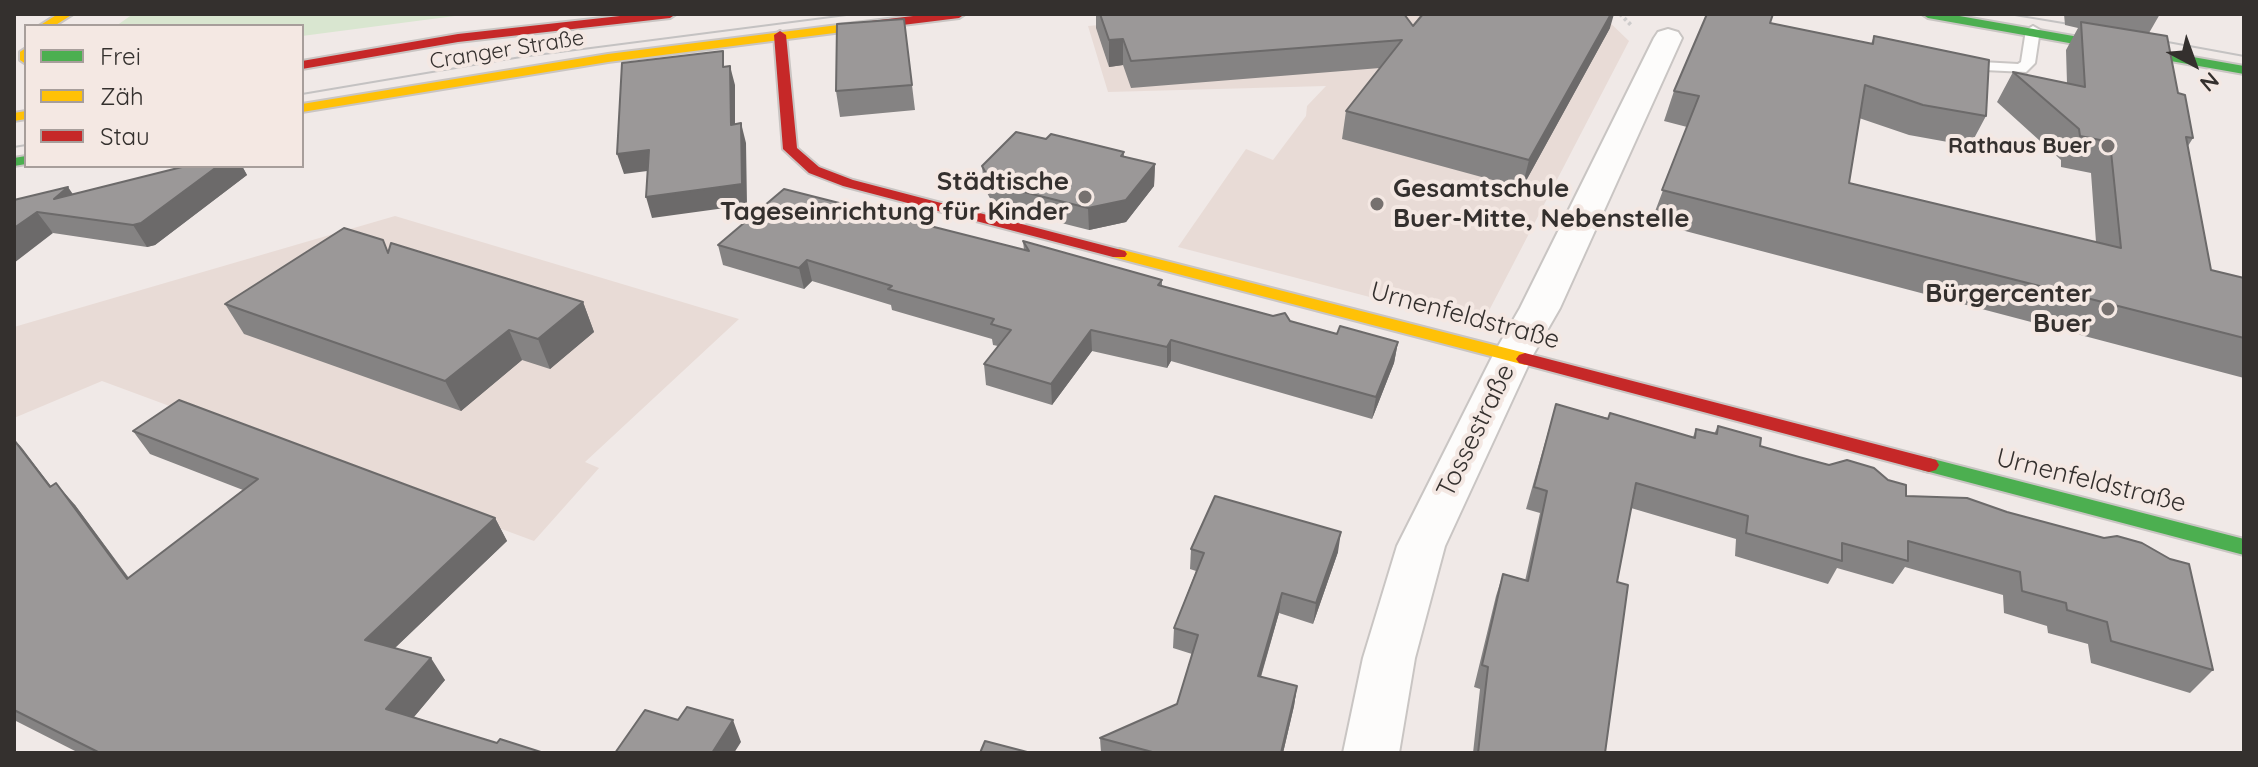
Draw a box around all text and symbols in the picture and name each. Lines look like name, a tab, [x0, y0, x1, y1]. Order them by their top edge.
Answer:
legend	[24, 24, 304, 168]
north arrow	[2154, 24, 2234, 104]
street label: Cranger Straße	[428, 25, 586, 75]
text: Frei	[100, 41, 141, 71]
text: N	[2194, 66, 2225, 98]
text: Zäh	[100, 81, 144, 111]
text: Stau	[100, 121, 150, 151]
place label: Rathaus Buer	[1948, 133, 2092, 159]
marker: Rathaus Buer	[2099, 137, 2117, 155]
place label: Städtische Tageseinrichtung für Kinder	[720, 166, 1069, 228]
place label: Gesamtschule Buer-Mitte, Nebenstelle	[1393, 173, 1690, 234]
marker: Städtische Tageseinrichtung für Kinder	[1076, 188, 1094, 206]
marker: Gesamtschule Buer-Mitte, Nebenstelle	[1368, 195, 1386, 213]
street label: Urnenfeldstraße	[1367, 276, 1563, 356]
place label: Bürgercenter Buer	[1925, 278, 2092, 340]
marker: Bürgercenter Buer	[2099, 300, 2117, 318]
street label: Tossestraße	[1430, 359, 1522, 503]
street label: Urnenfeldstraße	[1993, 442, 2189, 520]

